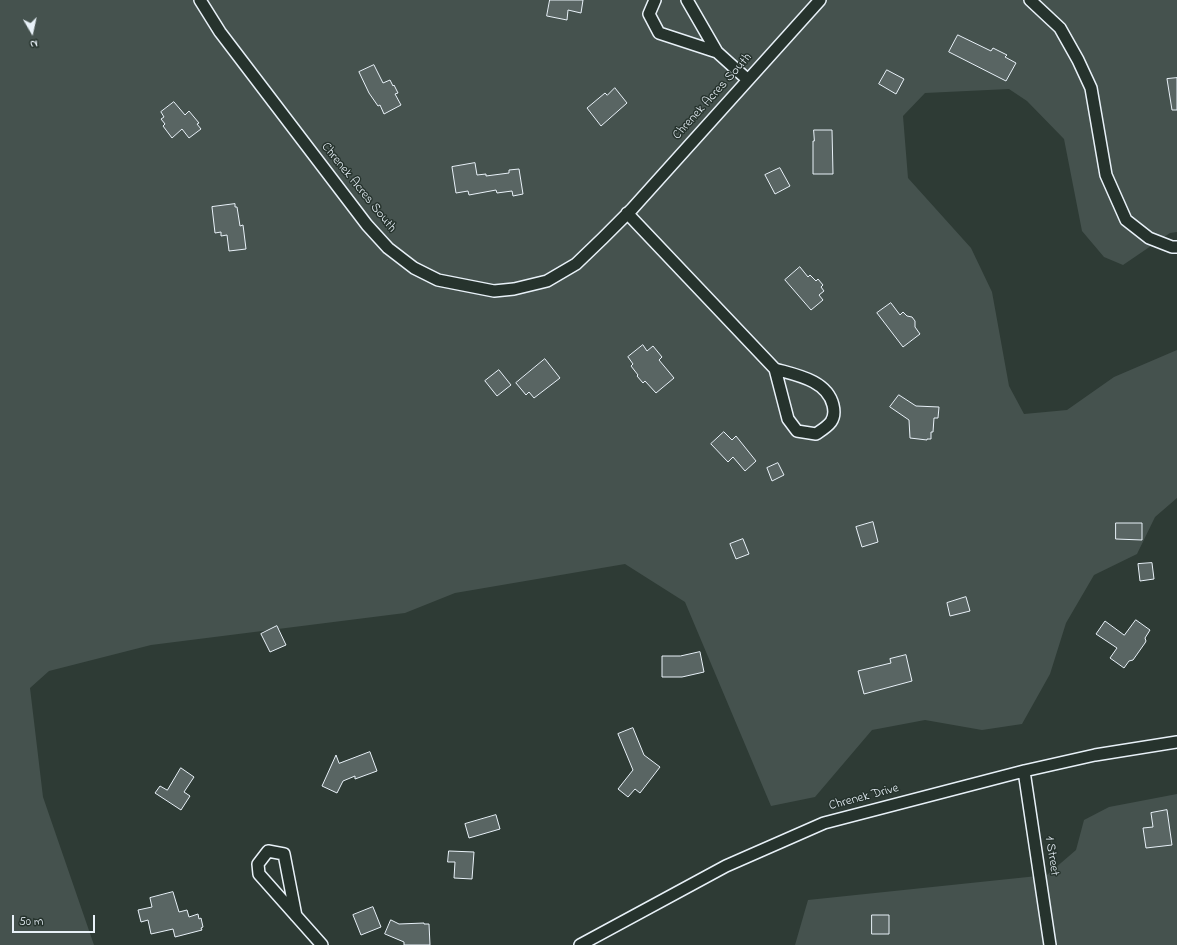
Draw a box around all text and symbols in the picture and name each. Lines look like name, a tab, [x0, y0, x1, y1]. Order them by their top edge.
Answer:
north arrow	[12, 12, 52, 52]
text: N	[29, 35, 39, 52]
street label: Chrenek Acres South	[670, 51, 756, 143]
street label: Chrenek Acres South	[317, 140, 399, 236]
street label: Chrenek Drive	[827, 781, 901, 815]
street label: 1 Street	[1040, 835, 1062, 877]
scale bar	[14, 907, 97, 933]
text: 50 m	[19, 913, 43, 931]

